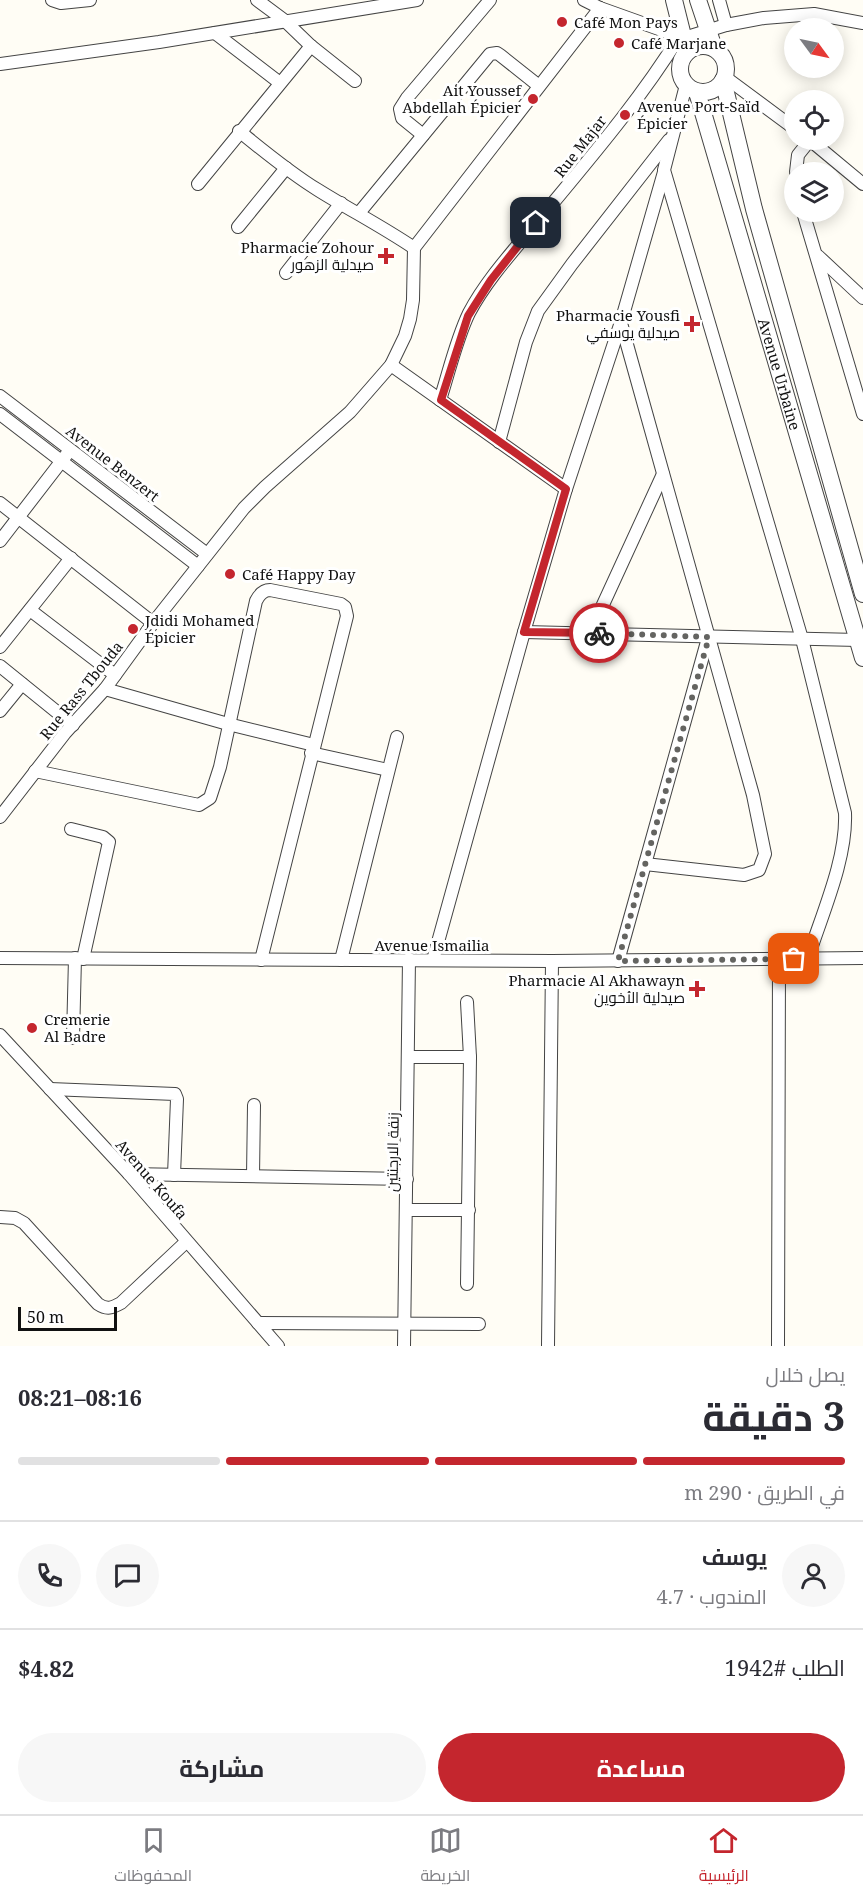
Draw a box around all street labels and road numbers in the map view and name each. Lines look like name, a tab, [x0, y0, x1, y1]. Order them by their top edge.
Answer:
street label: Rue Majar	[549, 111, 611, 181]
street label: Avenue Urbaine	[754, 316, 806, 432]
street label: Avenue Benzert	[62, 420, 164, 506]
street label: Rue Rass Tbouda	[35, 637, 127, 743]
street label: Avenue Ismailia	[374, 935, 490, 955]
street label: زنقة الارجنتين	[381, 1112, 404, 1192]
street label: Avenue Koufa	[112, 1135, 192, 1223]

